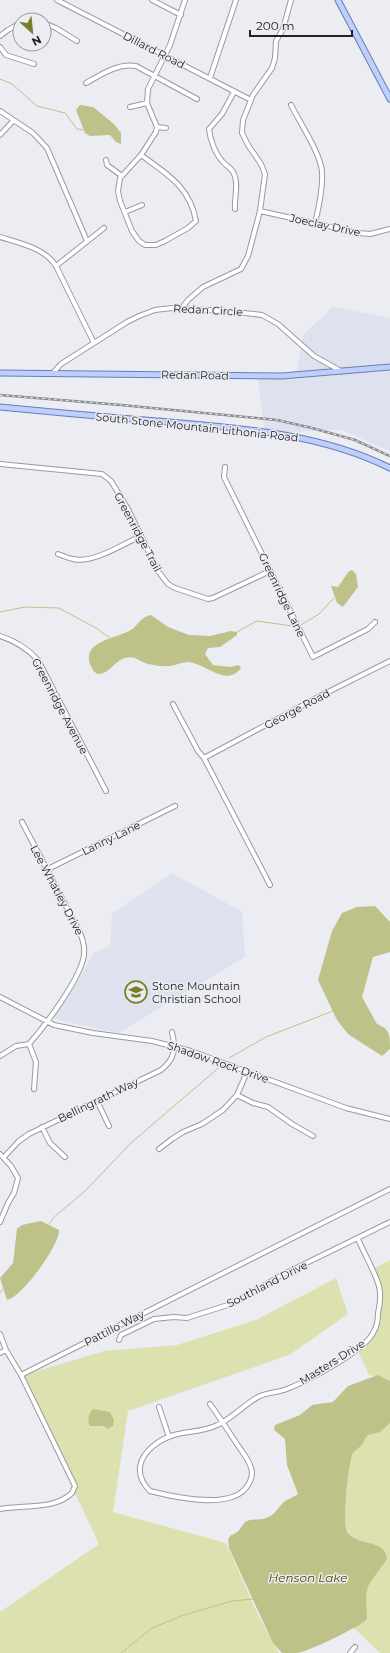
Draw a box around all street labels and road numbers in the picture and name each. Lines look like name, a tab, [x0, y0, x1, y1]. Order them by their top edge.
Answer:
street label: Dillard Road	[121, 28, 187, 72]
street label: Joeclay Drive	[287, 210, 362, 239]
street label: Redan Circle	[173, 301, 243, 319]
street label: Redan Road	[161, 367, 229, 383]
street label: South Stone Mountain Lithonia Road	[95, 409, 299, 445]
street label: Greenridge Trail	[111, 490, 165, 574]
street label: Greenridge Lane	[255, 550, 309, 640]
street label: Greenridge Avenue	[29, 656, 91, 757]
street label: George Road	[262, 686, 332, 732]
street label: Lanny Lane	[79, 818, 143, 858]
street label: Lee Whatley Drive	[27, 842, 87, 938]
street label: Shadow Rock Drive	[165, 1038, 271, 1086]
street label: Bellingrath Way	[55, 1074, 141, 1126]
street label: Southland Drive	[224, 1257, 310, 1310]
street label: Pattillo Way	[82, 1307, 146, 1349]
street label: Masters Drive	[297, 1336, 368, 1388]

